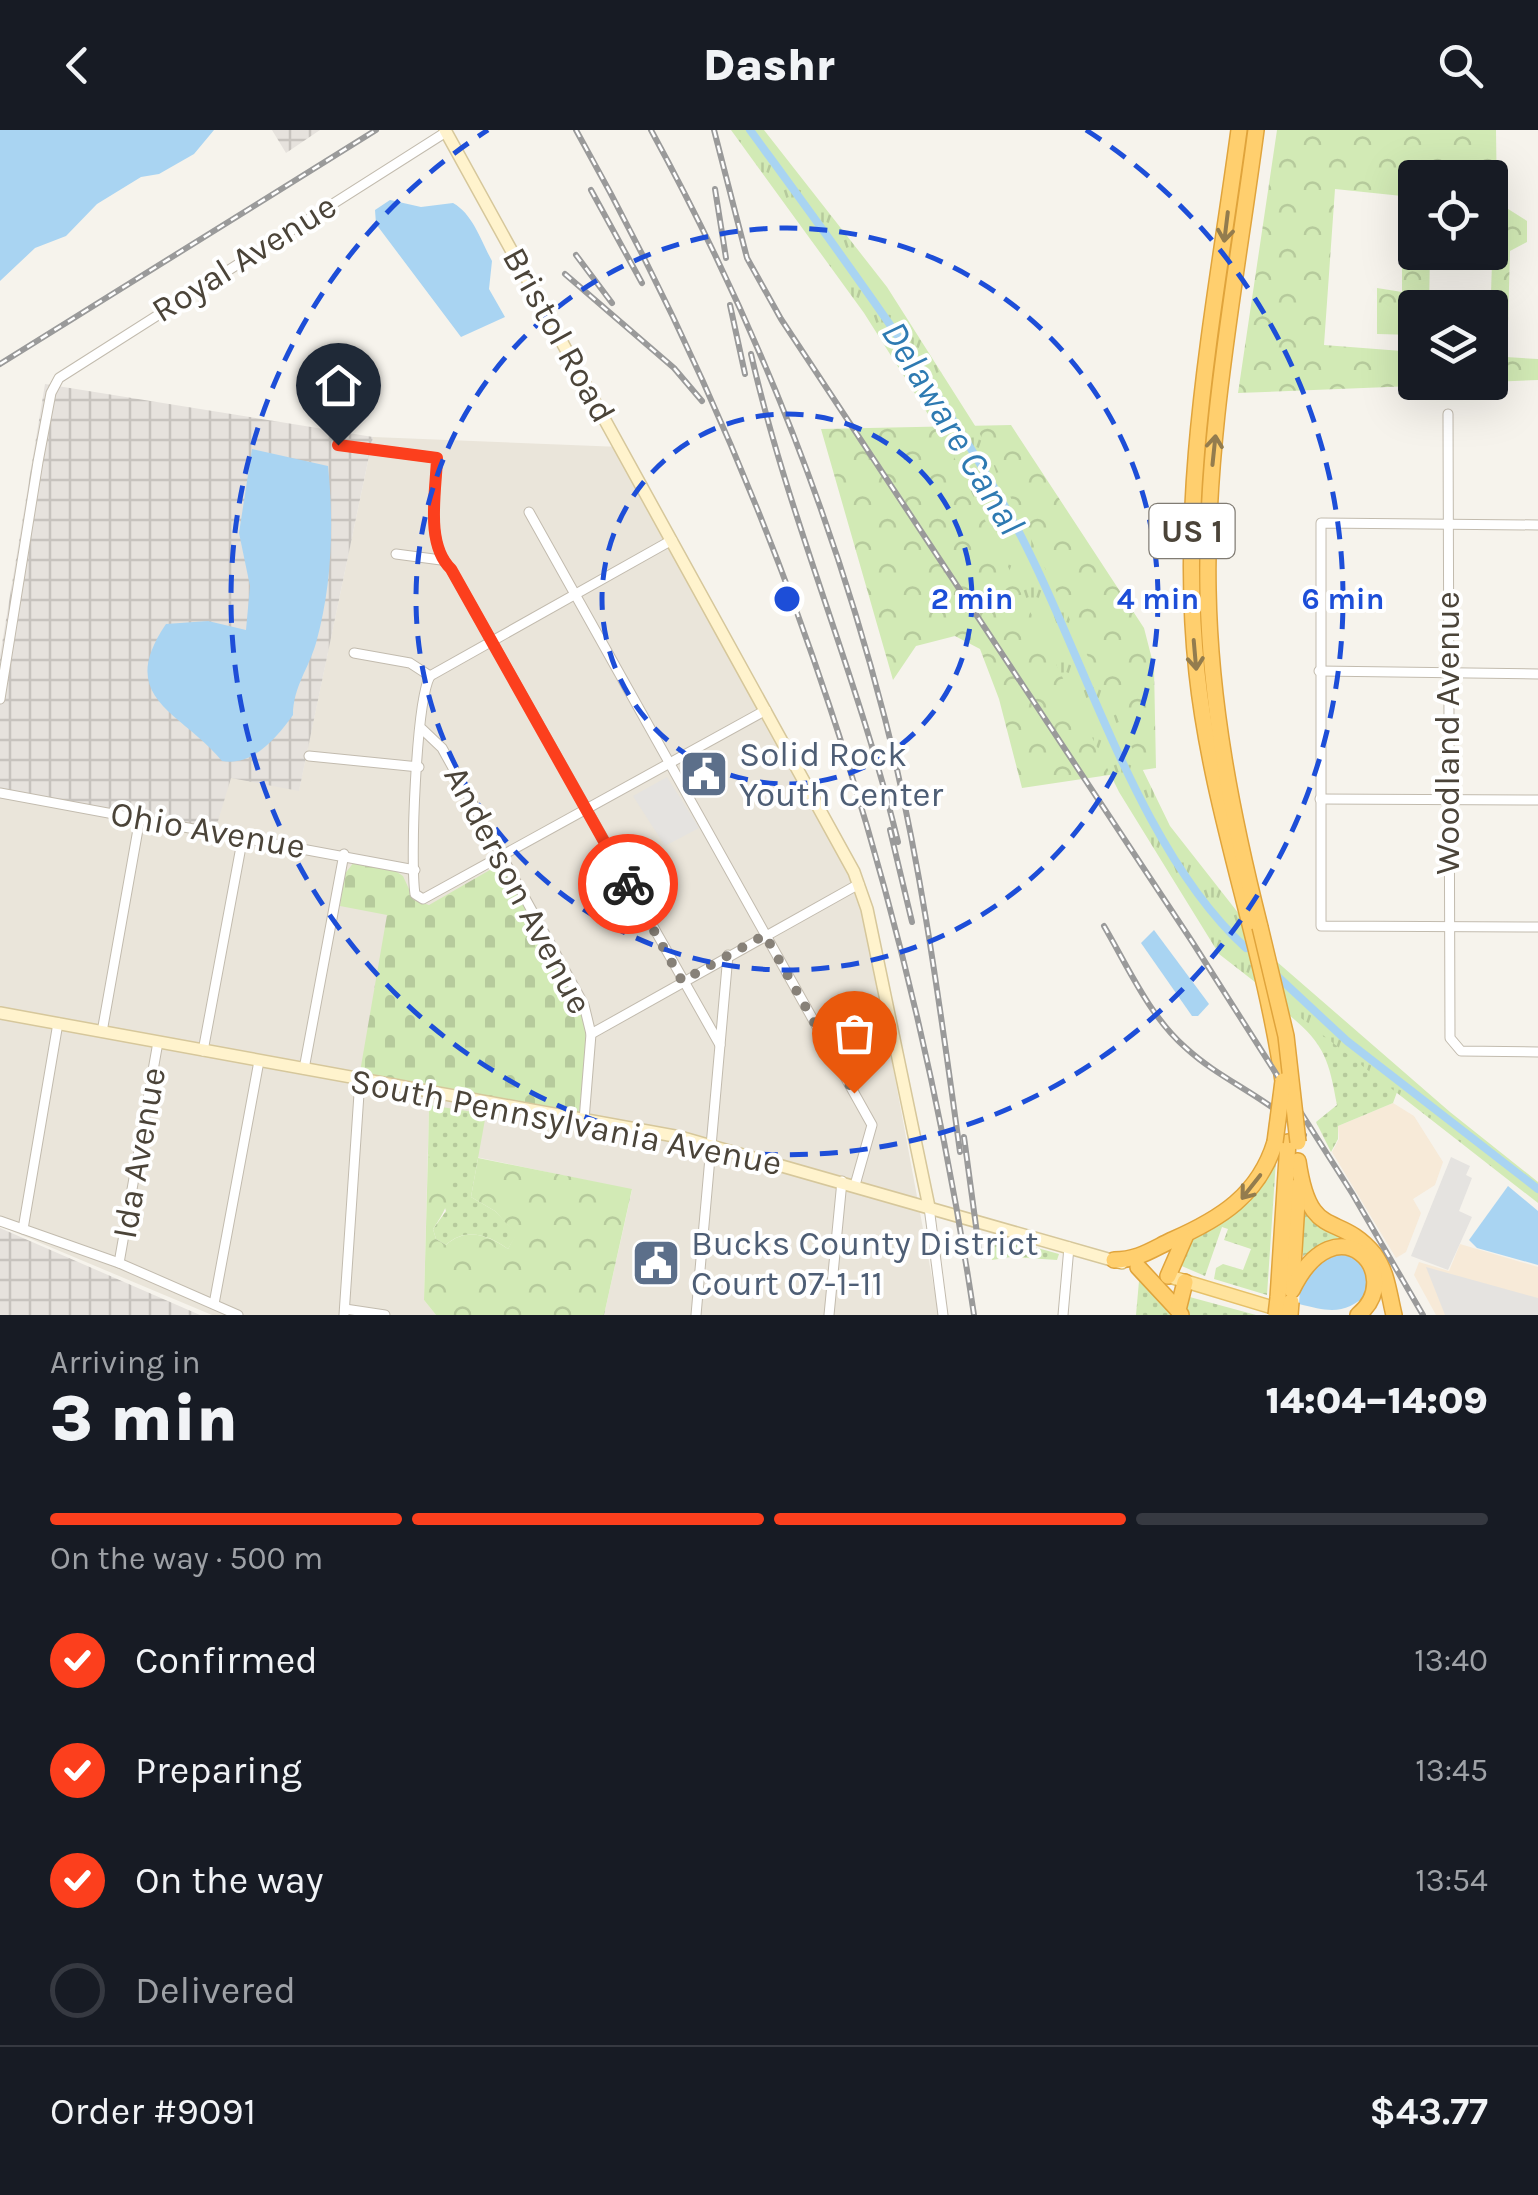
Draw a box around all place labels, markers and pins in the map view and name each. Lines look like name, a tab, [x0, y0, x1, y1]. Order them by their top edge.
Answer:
pin	[296, 343, 381, 446]
centre of rings	[769, 581, 805, 617]
place label: Solid Rock Youth Center	[739, 734, 944, 815]
public building icon: Solid Rock Youth Center	[678, 748, 730, 800]
pin	[812, 991, 897, 1094]
place label: Bucks County District Court 07-1-11	[691, 1223, 1038, 1304]
public building icon: Bucks County District Court 07-1-11	[630, 1237, 682, 1289]

